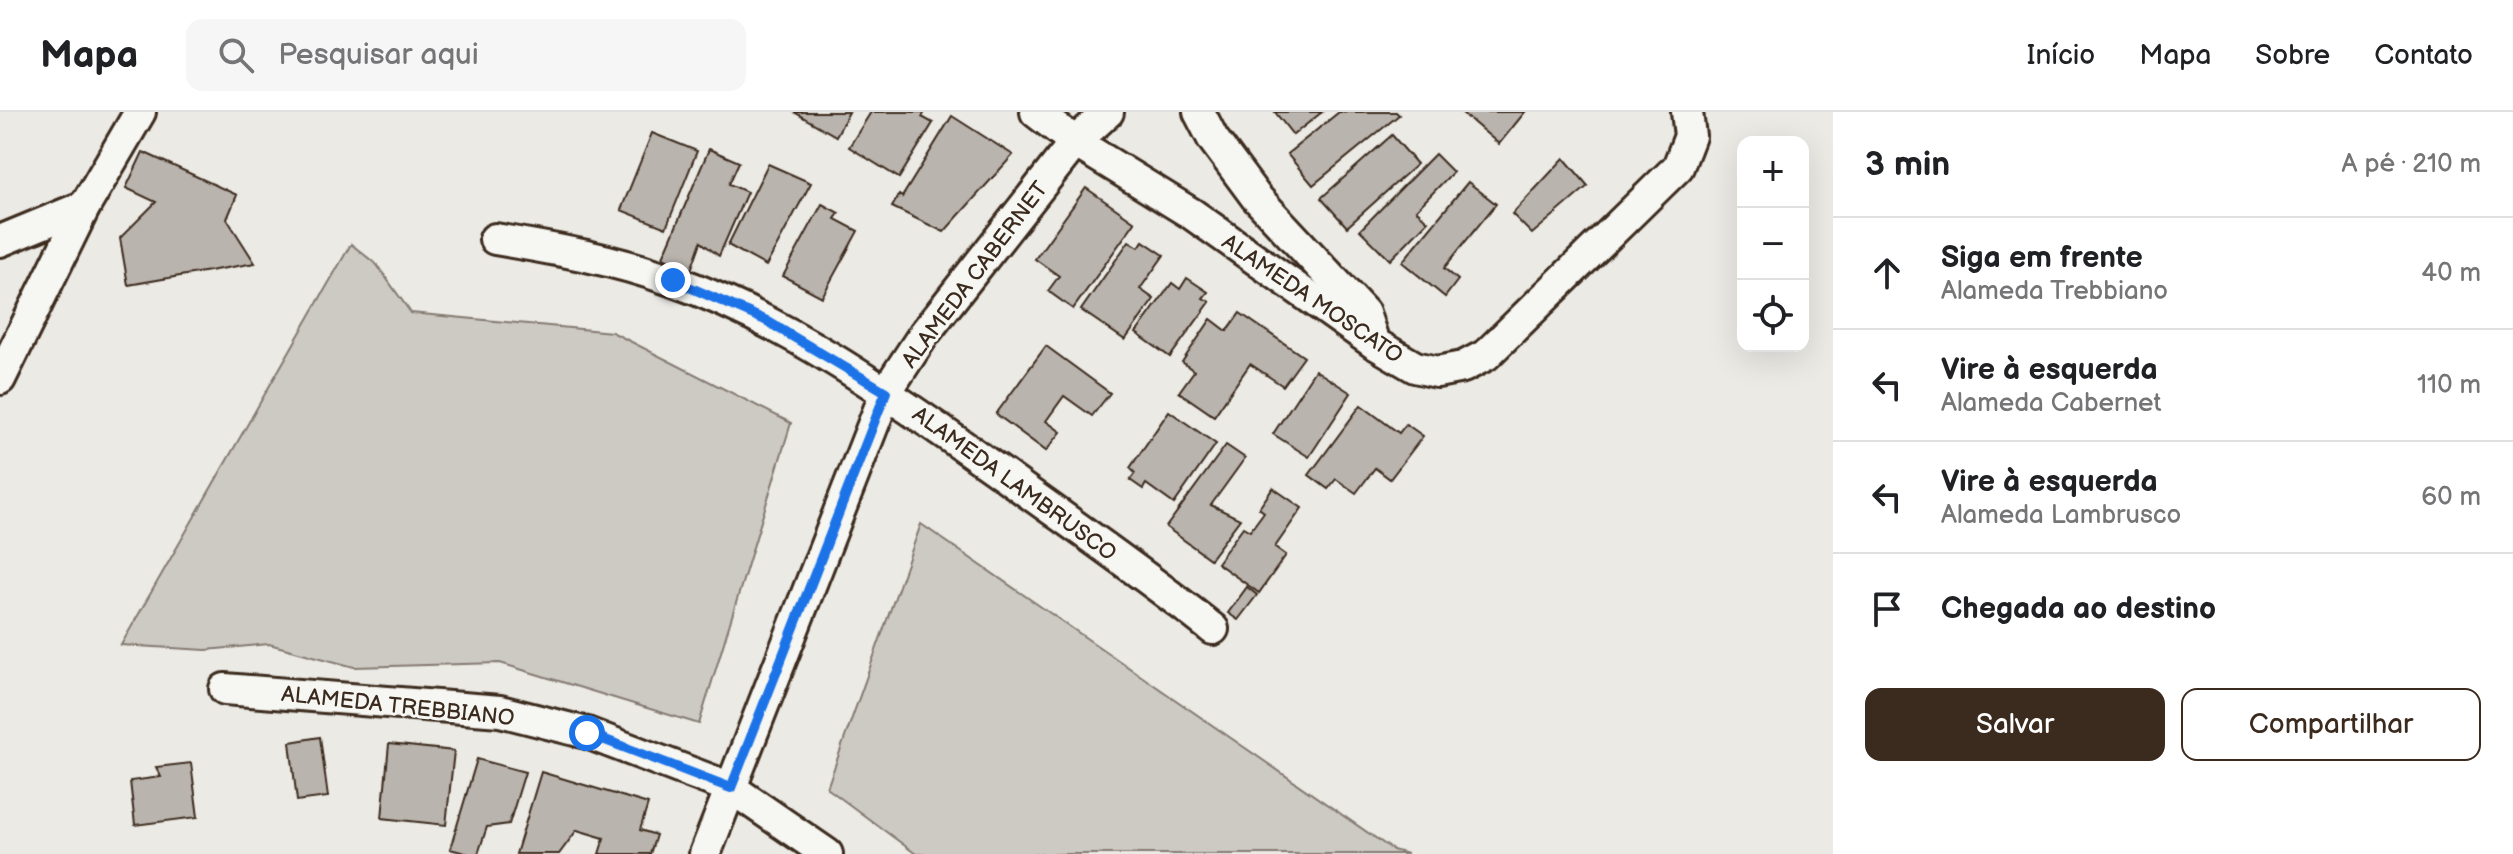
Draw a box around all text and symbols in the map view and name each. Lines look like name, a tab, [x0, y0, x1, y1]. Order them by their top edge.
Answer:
search box	[186, 19, 746, 91]
text: Mapa	[40, 33, 138, 78]
icon: search	[214, 33, 258, 77]
text: Pesquisar aqui	[278, 37, 479, 73]
text: Início	[2027, 39, 2095, 72]
text: Mapa	[2139, 39, 2211, 72]
text: Sobre	[2255, 39, 2330, 72]
text: Contato	[2374, 39, 2473, 72]
map controls	[1737, 136, 1809, 352]
button: +	[1737, 136, 1809, 208]
text: 3 min	[1865, 144, 1950, 185]
text: A pé · 210 m	[2342, 149, 2481, 180]
street label: ALAMEDA CABERNET	[896, 176, 1054, 373]
button: −	[1737, 208, 1809, 280]
street label: ALAMEDA MOSCATO	[1217, 229, 1408, 370]
text: Siga em frente	[1941, 240, 2143, 276]
icon: ahead	[1865, 251, 1909, 295]
text: 40 m	[2421, 258, 2481, 289]
route end	[655, 262, 691, 298]
text: Alameda Trebbiano	[1941, 276, 2168, 307]
button: locate	[1737, 280, 1809, 352]
text: Vire à esquerda	[1941, 352, 2158, 388]
icon: left	[1865, 363, 1909, 407]
text: 110 m	[2417, 370, 2481, 401]
text: Alameda Cabernet	[1941, 388, 2161, 419]
street label: ALAMEDA LAMBRUSCO	[907, 401, 1121, 567]
text: Vire à esquerda	[1941, 464, 2158, 500]
icon: left	[1865, 475, 1909, 519]
text: 60 m	[2421, 482, 2481, 513]
text: Alameda Lambrusco	[1941, 500, 2181, 531]
icon: arrive	[1865, 587, 1909, 631]
text: Chegada ao destino	[1941, 591, 2216, 627]
street label: ALAMEDA TREBBIANO	[280, 681, 516, 732]
button: Salvar	[1865, 688, 2165, 761]
button: Compartilhar	[2181, 688, 2481, 761]
route start	[569, 715, 605, 751]

